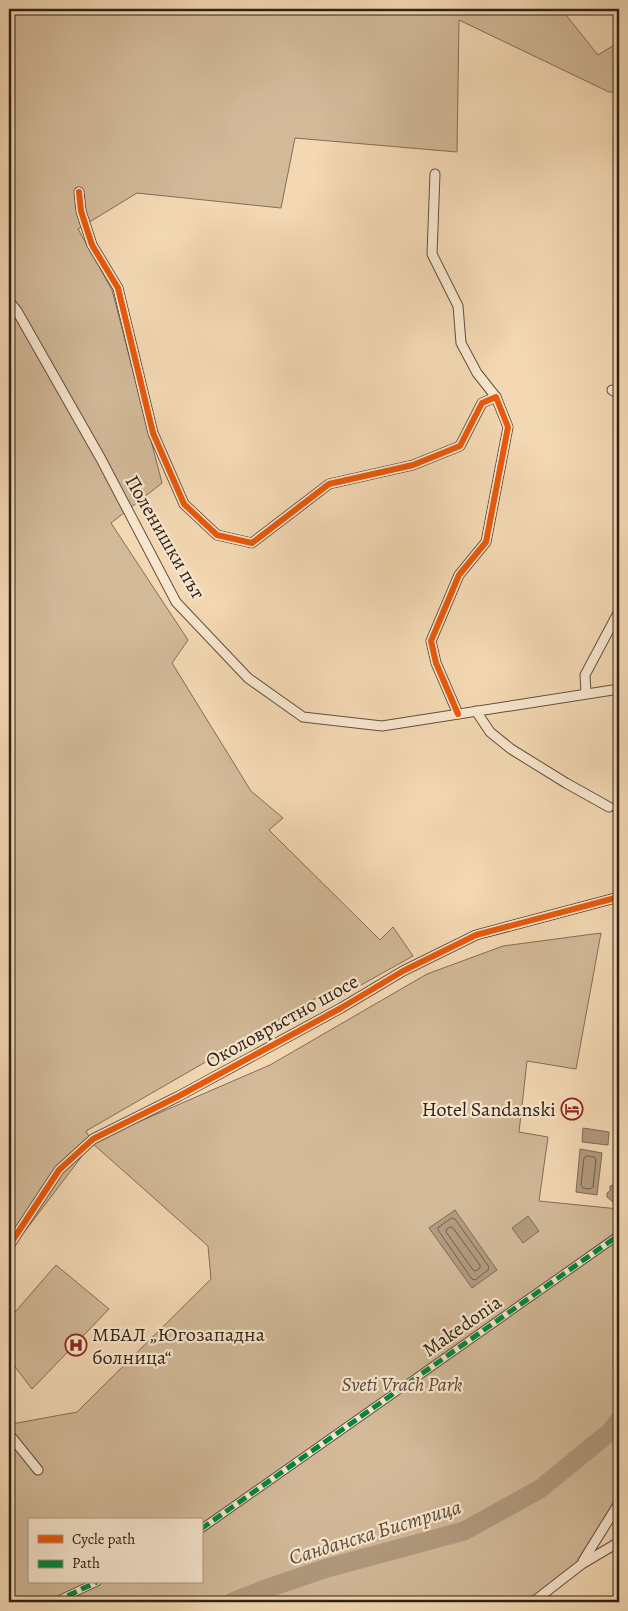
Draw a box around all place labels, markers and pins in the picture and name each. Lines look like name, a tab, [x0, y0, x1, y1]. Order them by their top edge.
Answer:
place label: Hotel Sandanski	[422, 1096, 556, 1123]
hotel icon: Hotel Sandanski	[560, 1097, 584, 1121]
place label: МБАЛ „Югозападна болница“	[92, 1321, 266, 1371]
hospital icon: МБАЛ „Югозападна болница“	[64, 1333, 88, 1357]

